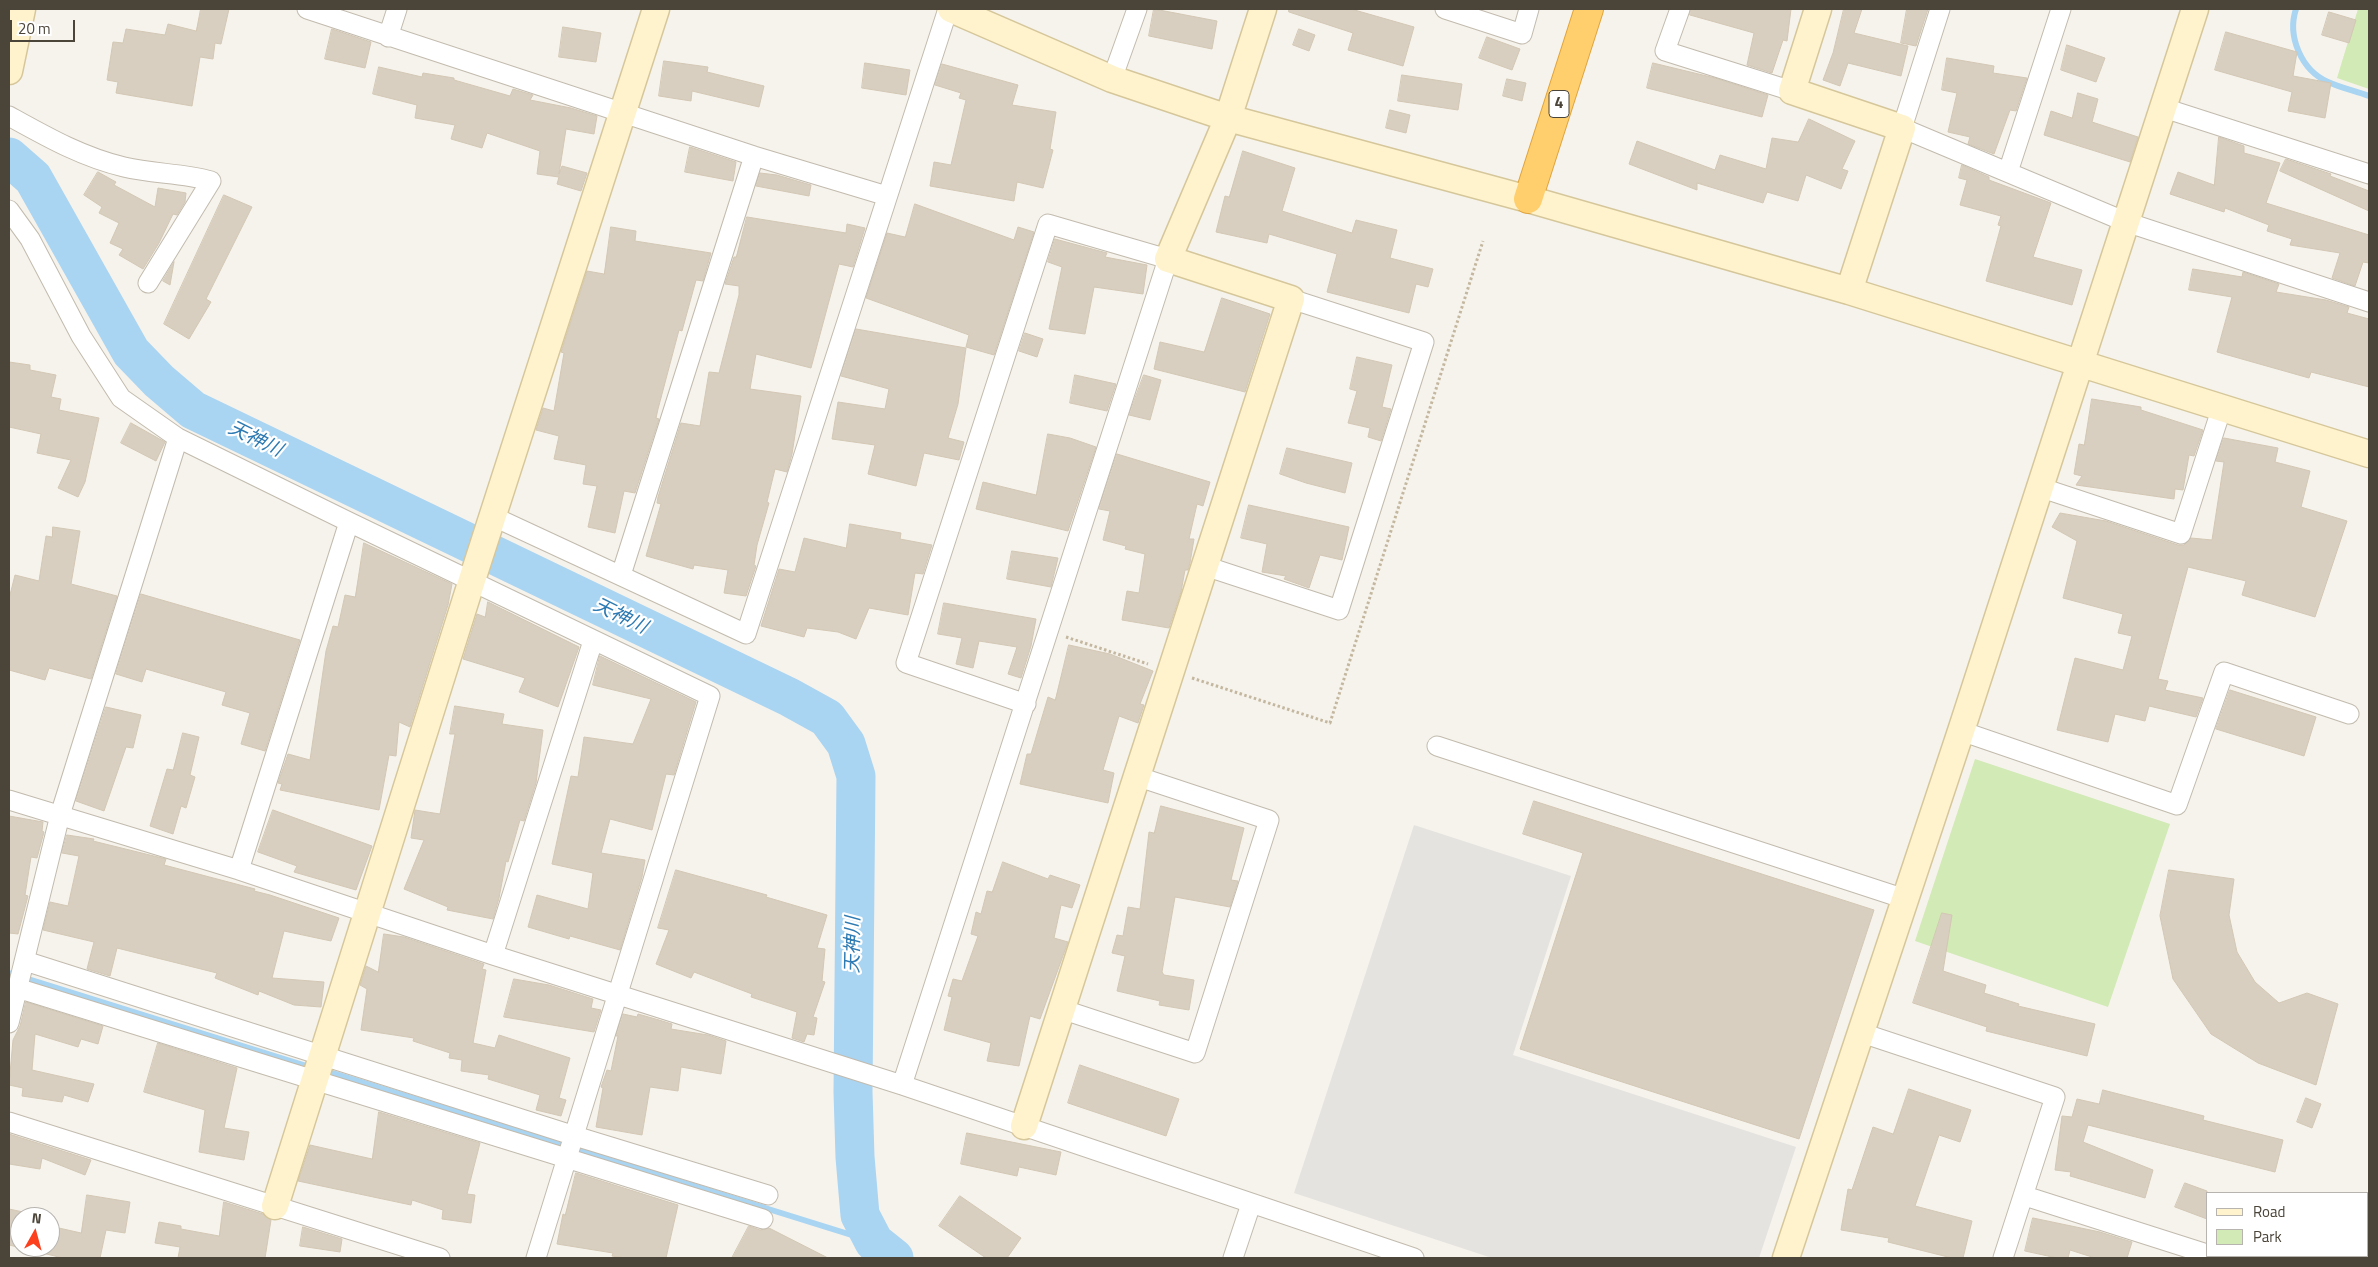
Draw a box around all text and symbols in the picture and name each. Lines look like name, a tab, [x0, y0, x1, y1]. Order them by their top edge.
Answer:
scale bar	[12, 10, 78, 42]
text: 20 m	[18, 17, 51, 40]
road number: 4	[1549, 90, 1569, 118]
water label: 天神川	[224, 417, 286, 463]
water label: 天神川	[589, 594, 651, 640]
water label: 天神川	[842, 916, 866, 974]
legend	[2206, 1192, 2368, 1257]
text: Road	[2253, 1200, 2285, 1223]
north arrow	[10, 1207, 60, 1257]
text: N	[31, 1207, 43, 1229]
text: Park	[2253, 1225, 2282, 1248]

